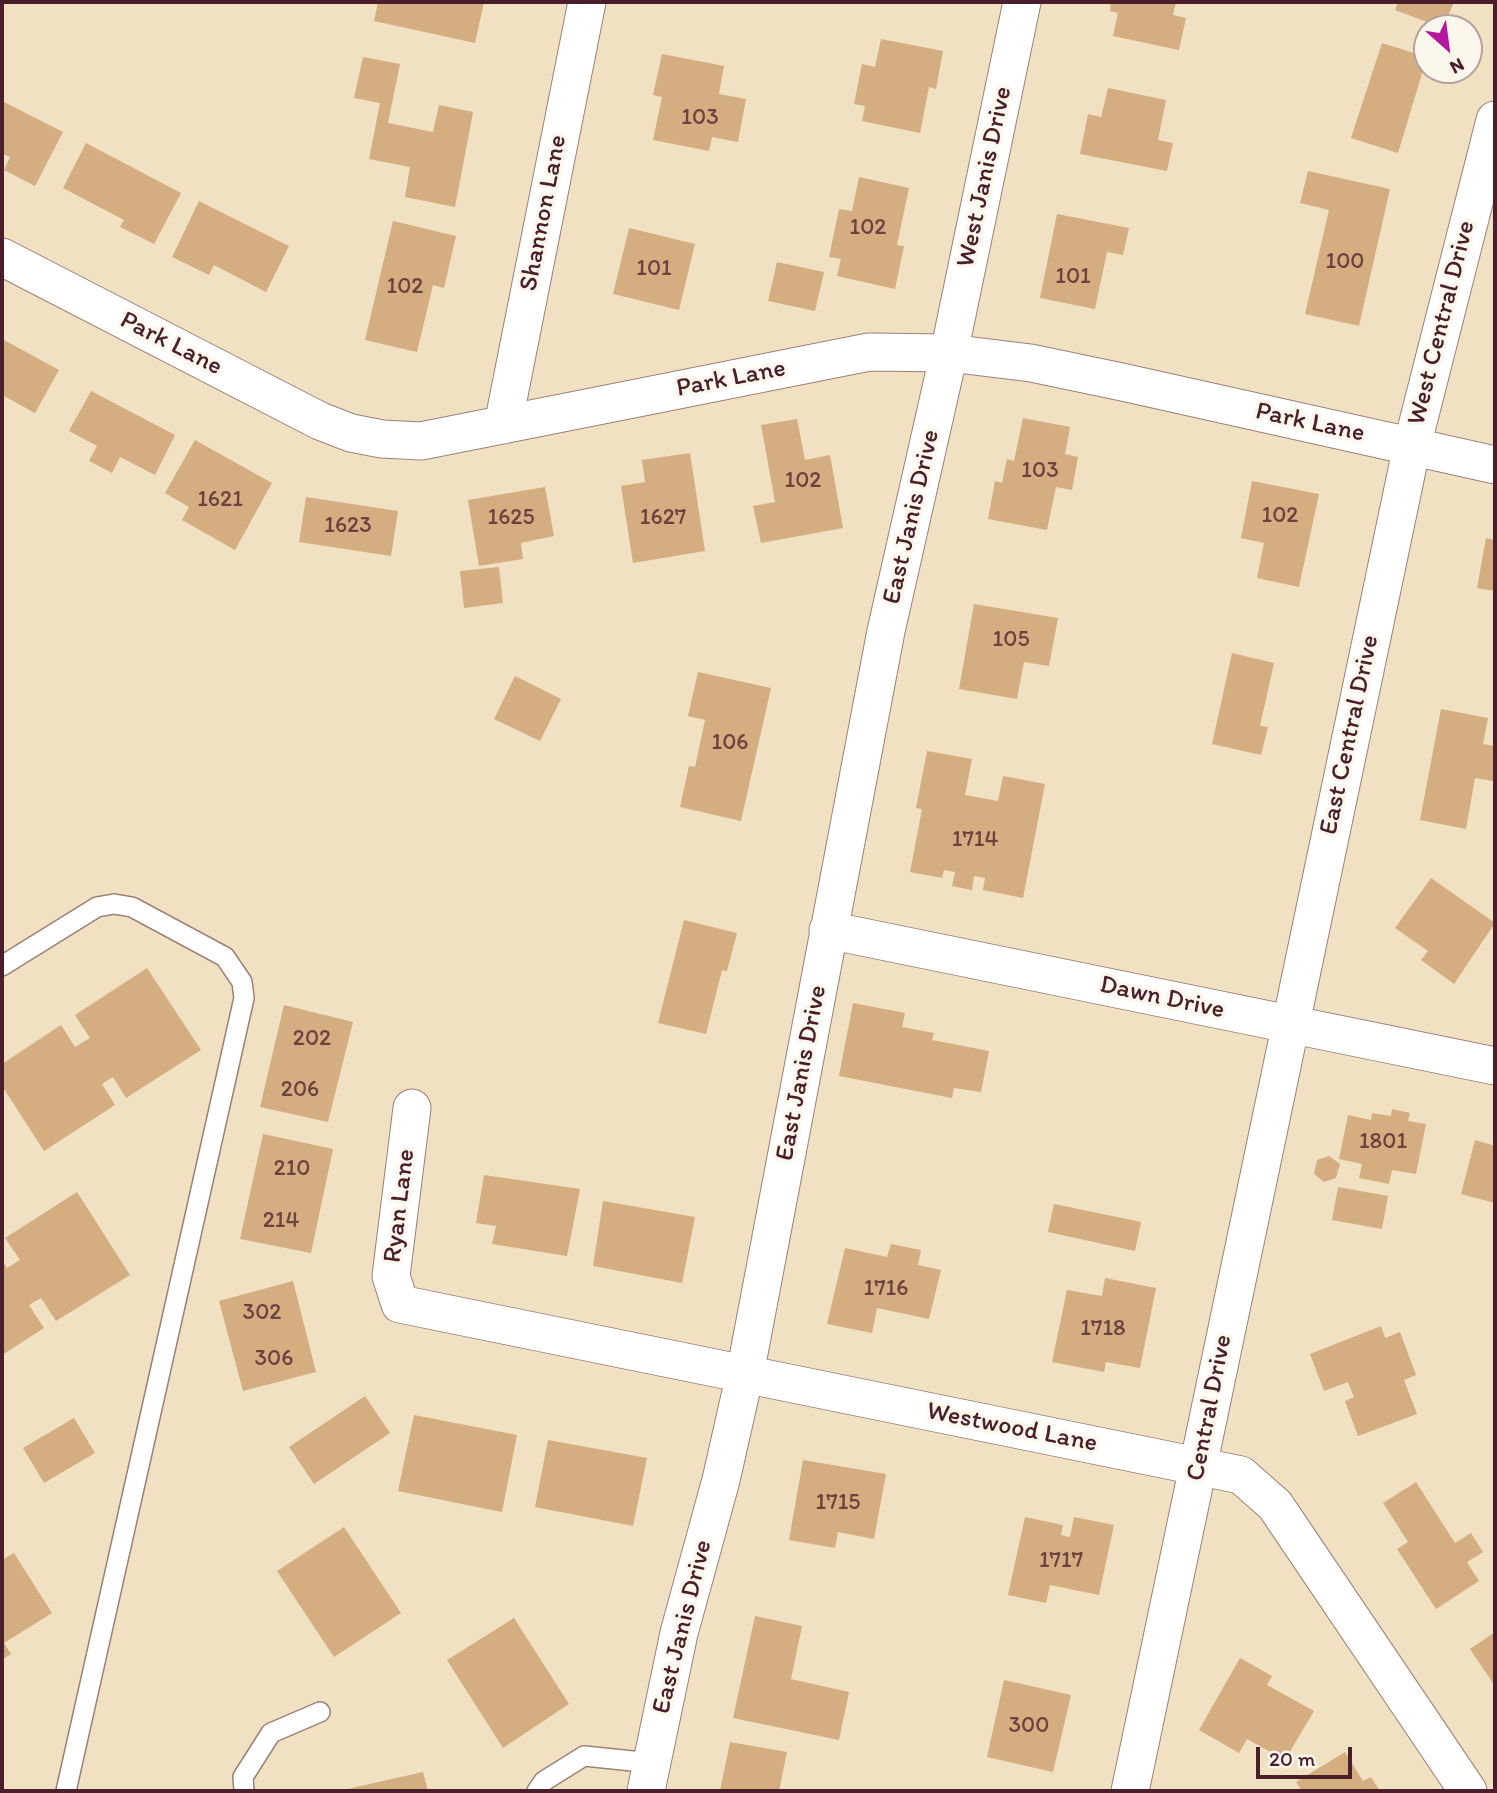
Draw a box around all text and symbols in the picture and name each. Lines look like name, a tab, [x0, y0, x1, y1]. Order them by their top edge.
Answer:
north arrow	[1413, 14, 1483, 84]
text: N	[1446, 53, 1468, 79]
street label: West Janis Drive	[951, 84, 1019, 270]
house number: 103	[681, 104, 719, 132]
street label: Shannon Lane	[514, 132, 574, 294]
house number: 102	[850, 214, 886, 242]
street label: West Central Drive	[1402, 218, 1482, 428]
house number: 100	[1325, 248, 1365, 276]
house number: 101	[636, 255, 672, 283]
house number: 101	[1055, 263, 1091, 291]
house number: 102	[387, 273, 423, 301]
street label: Park Lane	[115, 305, 227, 383]
street label: Park Lane	[674, 353, 788, 405]
street label: Park Lane	[1253, 396, 1367, 450]
street label: East Janis Drive	[877, 427, 947, 607]
house number: 103	[1021, 457, 1059, 485]
house number: 102	[785, 467, 821, 495]
house number: 1621	[197, 486, 243, 514]
house number: 102	[1262, 502, 1298, 530]
house number: 1625	[487, 504, 535, 532]
house number: 1627	[640, 504, 686, 532]
house number: 1623	[324, 512, 372, 540]
house number: 105	[993, 626, 1029, 654]
street label: East Central Drive	[1314, 632, 1386, 838]
house number: 106	[711, 729, 749, 757]
house number: 1714	[952, 826, 998, 854]
street label: Dawn Drive	[1097, 970, 1227, 1026]
street label: East Janis Drive	[770, 983, 834, 1163]
house number: 202	[293, 1025, 331, 1053]
house number: 206	[281, 1076, 319, 1104]
house number: 1801	[1359, 1128, 1407, 1156]
street label: Ryan Lane	[378, 1147, 422, 1265]
house number: 210	[274, 1155, 310, 1183]
house number: 214	[263, 1207, 299, 1235]
house number: 1716	[864, 1275, 908, 1303]
house number: 302	[243, 1299, 281, 1327]
house number: 1718	[1080, 1315, 1126, 1343]
street label: Central Drive	[1181, 1332, 1239, 1484]
house number: 306	[255, 1345, 293, 1373]
street label: Westwood Lane	[924, 1396, 1100, 1460]
house number: 1715	[816, 1489, 860, 1517]
street label: East Janis Drive	[646, 1537, 720, 1717]
house number: 1717	[1039, 1547, 1083, 1575]
house number: 300	[1009, 1712, 1049, 1740]
scale bar	[1259, 1734, 1355, 1778]
text: 20 m	[1269, 1746, 1315, 1771]

